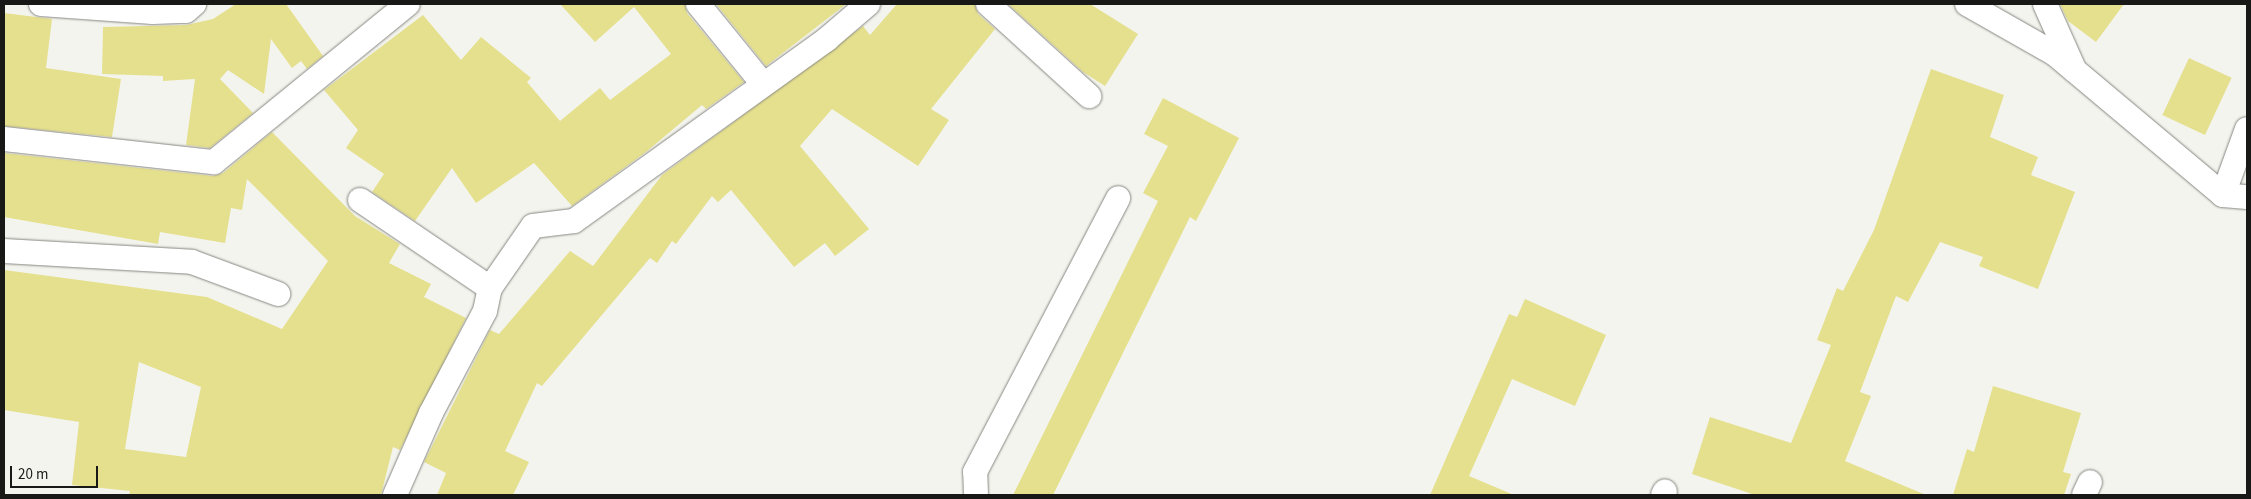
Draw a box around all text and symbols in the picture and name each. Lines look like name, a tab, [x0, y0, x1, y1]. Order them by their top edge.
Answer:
scale bar	[12, 456, 100, 488]
text: 20 m	[18, 464, 48, 485]

